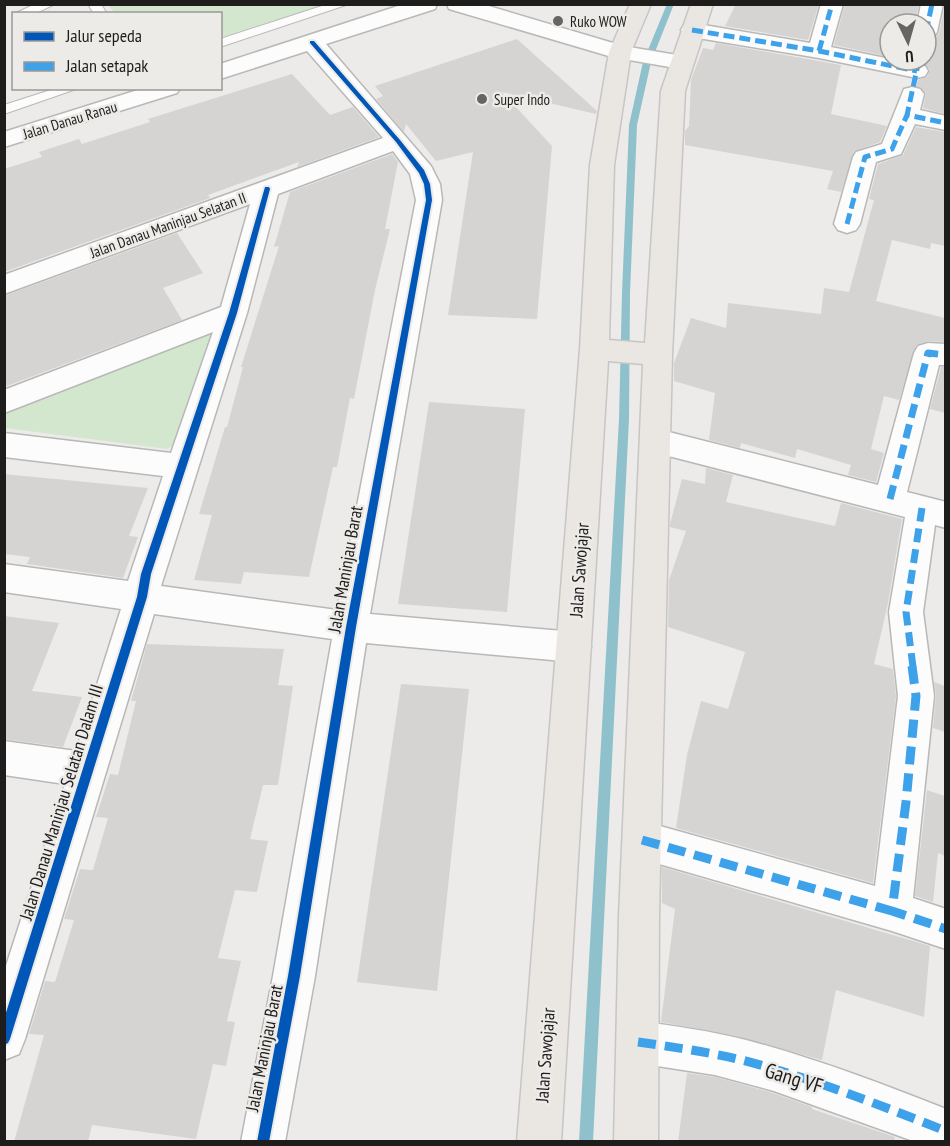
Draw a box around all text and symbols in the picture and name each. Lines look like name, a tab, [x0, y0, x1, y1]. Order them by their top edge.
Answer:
legend	[12, 12, 222, 90]
place label: Ruko WOW	[570, 12, 627, 31]
north arrow	[878, 12, 938, 72]
marker: Ruko WOW	[551, 14, 565, 28]
text: Jalur sepeda	[65, 24, 142, 47]
text: U	[904, 47, 914, 67]
text: Jalan setapak	[65, 54, 148, 77]
place label: Super Indo	[494, 90, 550, 109]
marker: Super Indo	[475, 92, 489, 106]
street label: Jalan Danau Ranau	[20, 97, 119, 144]
street label: Jalan Danau Maninjau Selatan II	[86, 188, 249, 262]
street label: Jalan Maninjau Barat	[322, 504, 367, 635]
street label: Jalan Sawojajar	[564, 522, 594, 619]
street label: Jalan Danau Maninjau Selatan Dalam III	[14, 681, 108, 924]
street label: Jalan Maninjau Barat	[240, 983, 288, 1114]
street label: Jalan Sawojajar	[530, 1007, 560, 1104]
street label: Gang VF	[762, 1056, 826, 1100]

